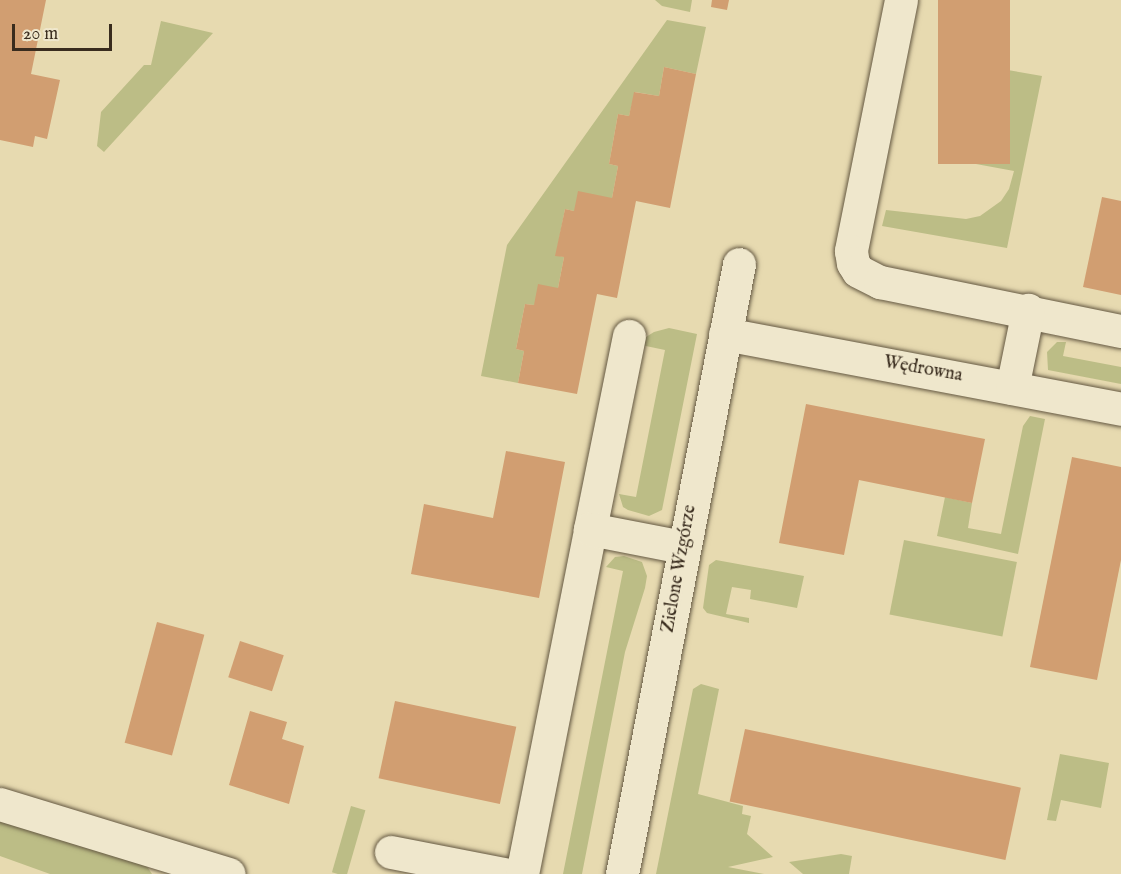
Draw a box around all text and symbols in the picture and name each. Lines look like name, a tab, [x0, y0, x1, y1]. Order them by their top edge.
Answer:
scale bar	[15, 12, 116, 50]
text: 20 m	[23, 23, 58, 46]
street label: Wędrowna	[882, 352, 964, 388]
street label: Zielone Wzgórze	[658, 503, 702, 635]

